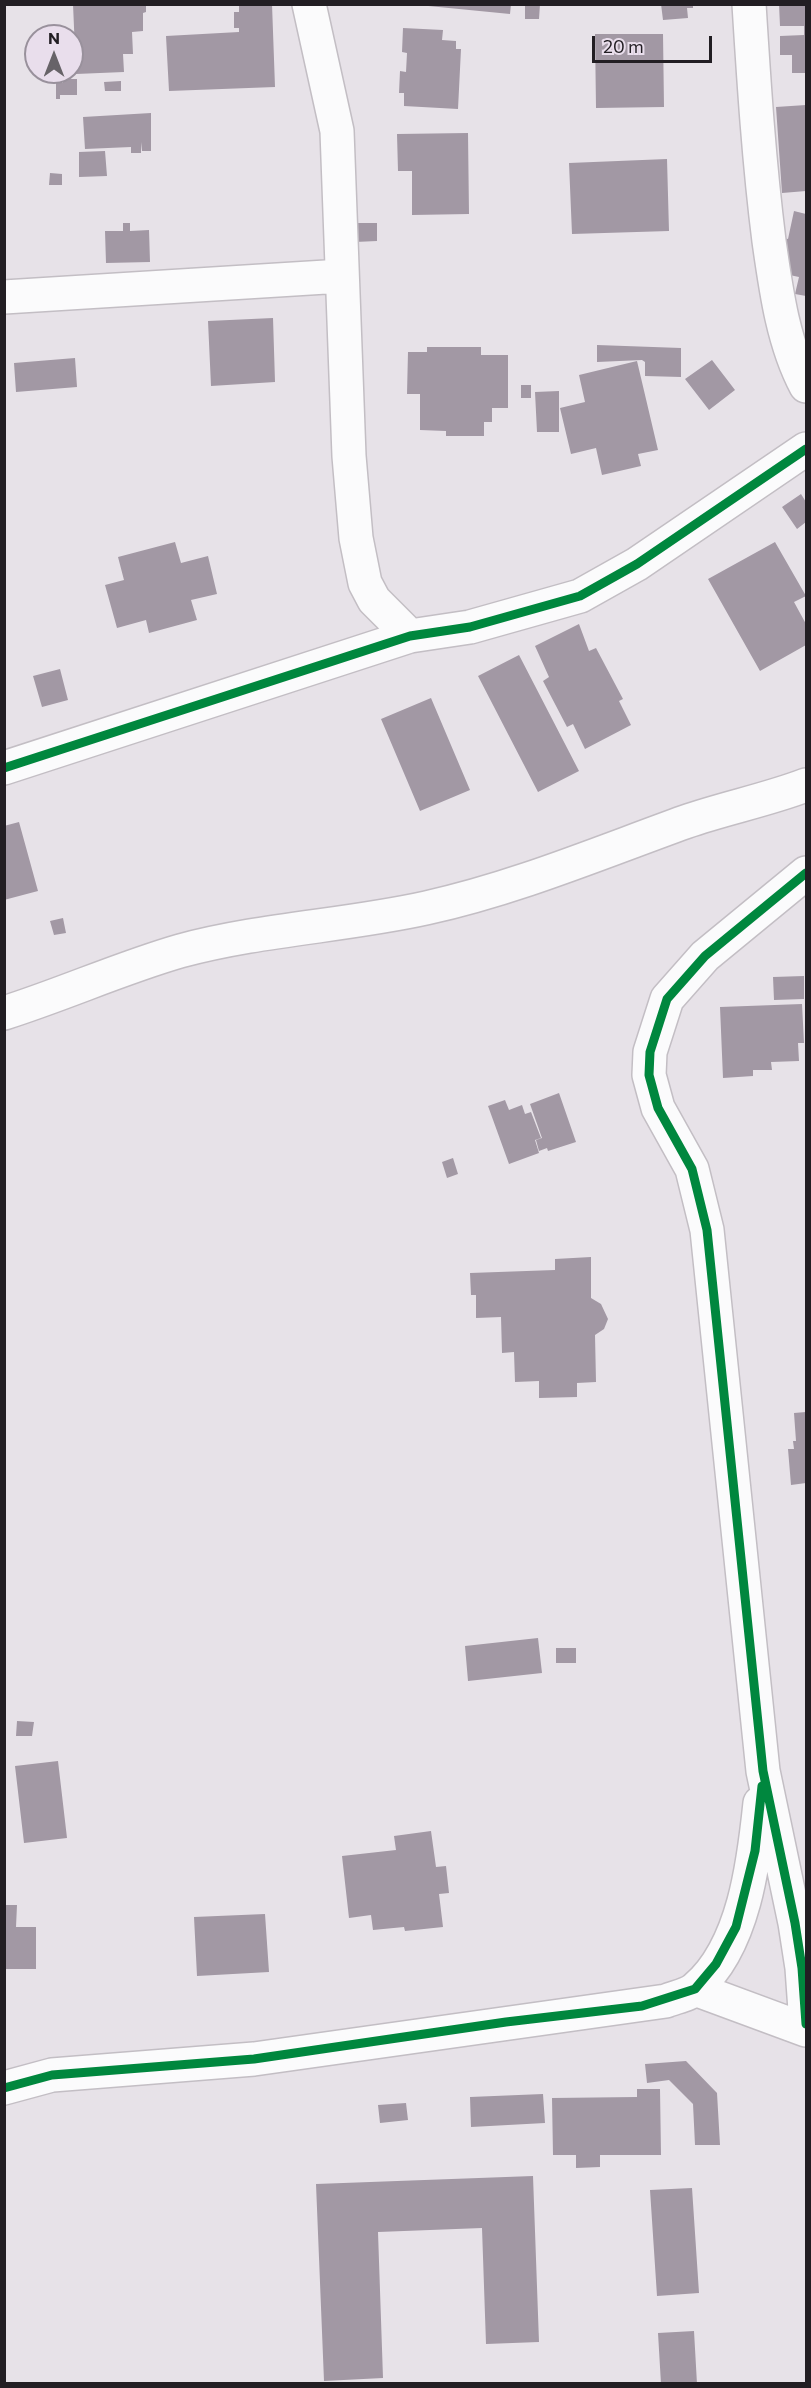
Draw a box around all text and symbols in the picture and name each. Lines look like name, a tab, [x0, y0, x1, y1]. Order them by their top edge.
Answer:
north arrow	[24, 24, 84, 84]
scale bar	[595, 24, 715, 62]
text: N	[48, 28, 60, 47]
text: 20 m	[603, 35, 644, 57]

